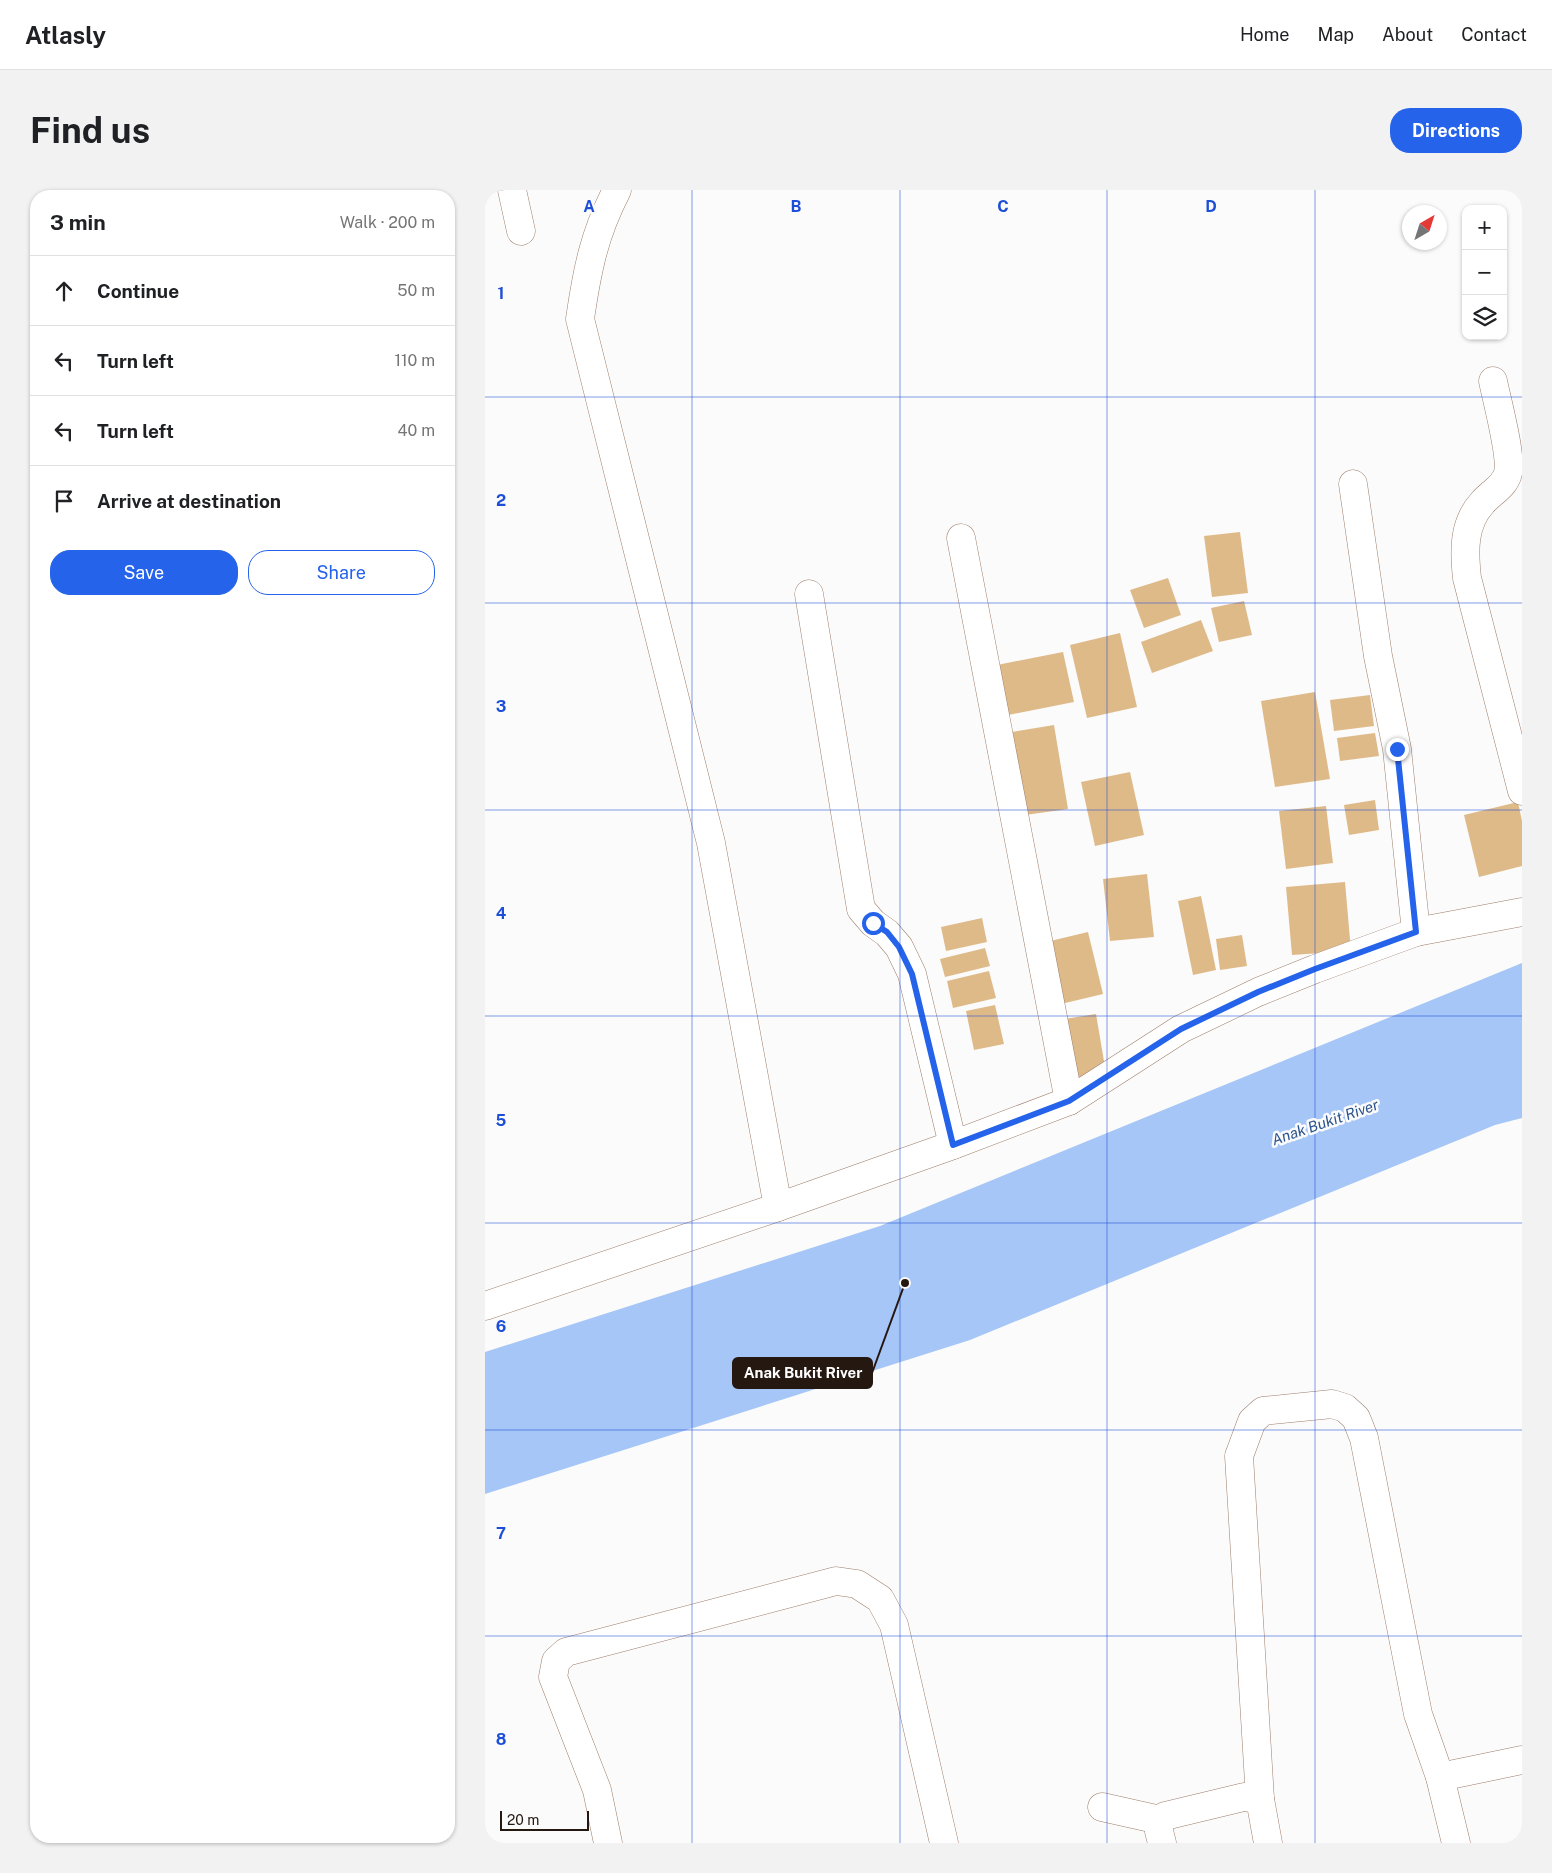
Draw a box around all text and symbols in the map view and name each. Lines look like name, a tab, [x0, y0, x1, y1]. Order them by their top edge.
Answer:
text: Atlasly	[25, 21, 106, 49]
text: Home	[1240, 24, 1290, 45]
text: Map	[1318, 24, 1354, 45]
text: About	[1382, 24, 1433, 45]
text: Contact	[1461, 24, 1527, 45]
button: Directions	[1390, 108, 1522, 153]
text: Find us	[30, 110, 150, 151]
text: A	[583, 197, 595, 216]
text: B	[791, 197, 802, 216]
text: C	[997, 197, 1009, 216]
text: D	[1205, 197, 1217, 216]
north arrow	[1402, 205, 1447, 250]
map controls	[1462, 205, 1507, 340]
button: +	[1462, 205, 1507, 250]
text: 3 min	[50, 210, 106, 235]
text: Walk · 200 m	[340, 213, 435, 232]
button: −	[1462, 250, 1507, 295]
icon: ahead	[50, 277, 78, 305]
text: Continue	[97, 280, 179, 302]
text: 50 m	[397, 281, 435, 300]
text: 1	[498, 284, 504, 303]
button: layers	[1462, 295, 1507, 340]
icon: left	[50, 347, 78, 375]
text: Turn left	[97, 350, 174, 372]
text: 110 m	[394, 351, 435, 370]
icon: left	[50, 417, 78, 445]
text: Turn left	[97, 420, 174, 442]
text: 40 m	[397, 421, 435, 440]
icon: arrive	[50, 487, 78, 515]
text: Arrive at destination	[97, 490, 281, 512]
text: 2	[496, 491, 506, 510]
button: Save	[50, 550, 238, 595]
button: Share	[248, 550, 435, 595]
text: 3	[496, 697, 506, 716]
route end	[1386, 738, 1409, 761]
text: 4	[496, 904, 507, 923]
route start	[862, 912, 885, 935]
water label: Anak Bukit River	[1269, 1096, 1381, 1148]
text: 5	[496, 1111, 507, 1130]
text: 6	[496, 1317, 506, 1336]
callout: Anak Bukit River	[733, 1358, 872, 1388]
text: Anak Bukit River	[744, 1364, 862, 1381]
text: 7	[496, 1524, 506, 1543]
text: 8	[496, 1730, 507, 1749]
scale bar	[500, 1808, 589, 1831]
text: 20 m	[507, 1812, 539, 1828]

